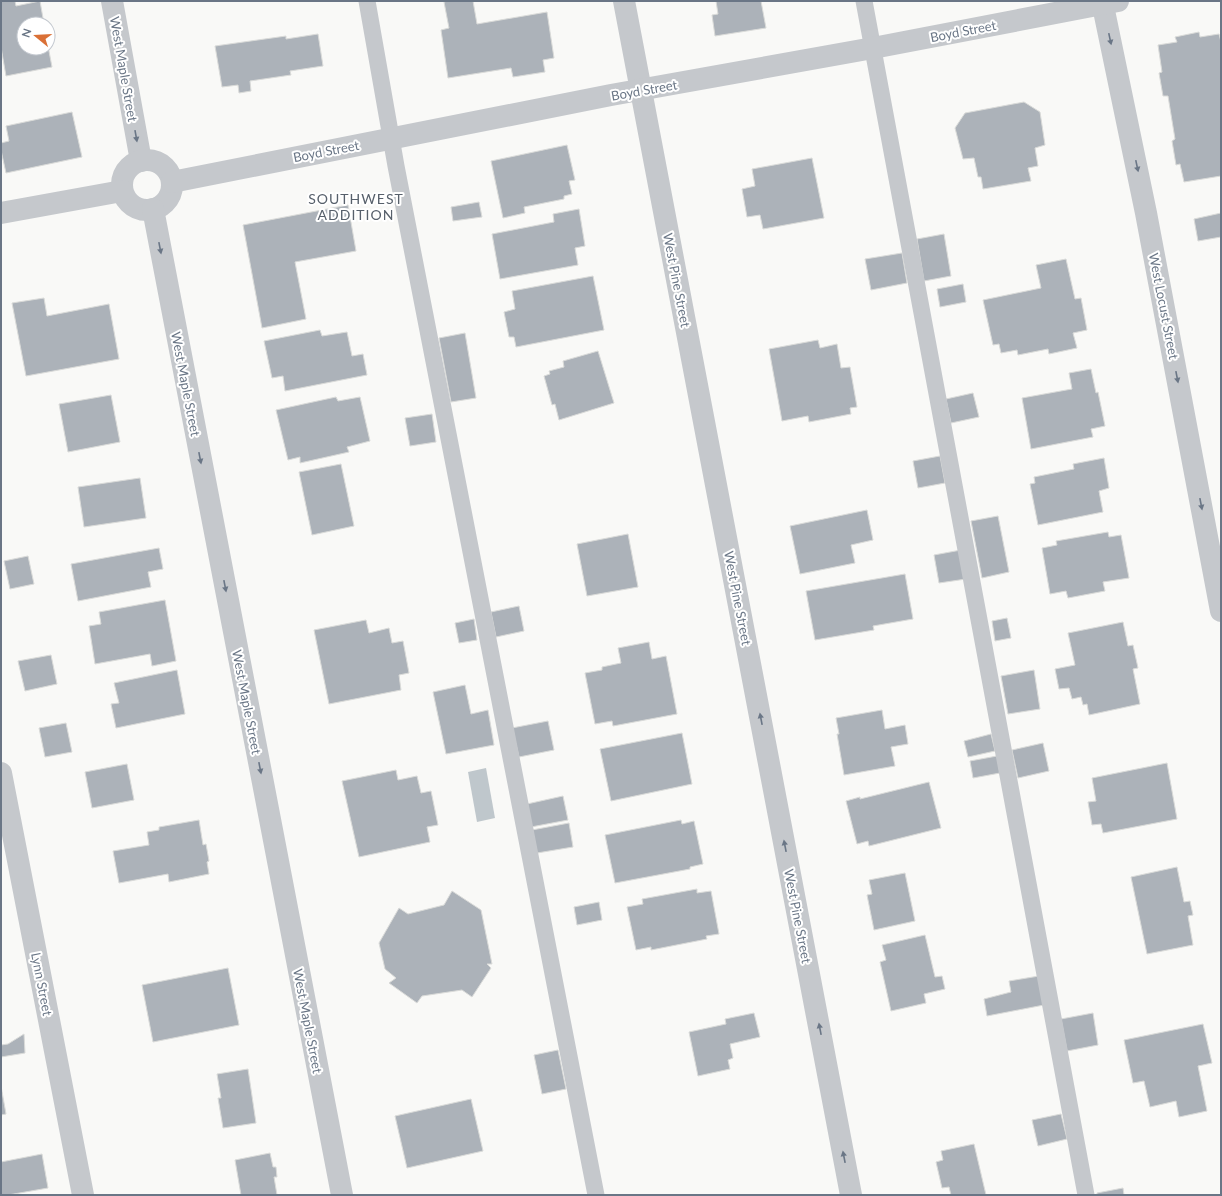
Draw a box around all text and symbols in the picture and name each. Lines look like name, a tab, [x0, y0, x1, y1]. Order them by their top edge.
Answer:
street label: West Maple Street	[107, 15, 141, 123]
north arrow	[16, 16, 56, 56]
street label: Boyd Street	[929, 17, 998, 45]
text: N	[19, 27, 34, 39]
one-way arrow	[1107, 33, 1113, 45]
street label: Boyd Street	[610, 76, 679, 104]
one-way arrow	[134, 130, 140, 142]
street label: Boyd Street	[292, 137, 361, 165]
one-way arrow	[1134, 160, 1140, 173]
district label: SOUTHWEST ADDITION	[308, 190, 404, 223]
street label: West Pine Street	[660, 231, 694, 329]
one-way arrow	[157, 242, 163, 254]
street label: West Locust Street	[1146, 251, 1182, 361]
street label: West Maple Street	[168, 330, 204, 438]
one-way arrow	[1174, 370, 1180, 383]
one-way arrow	[198, 452, 204, 464]
one-way arrow	[1198, 498, 1204, 510]
street label: West Pine Street	[721, 549, 755, 647]
one-way arrow	[222, 580, 228, 592]
street label: West Maple Street	[229, 648, 265, 756]
one-way arrow	[757, 712, 763, 725]
one-way arrow	[257, 762, 263, 775]
one-way arrow	[782, 840, 788, 852]
street label: West Pine Street	[781, 867, 815, 965]
street label: Lynn Street	[28, 951, 56, 1017]
street label: West Maple Street	[290, 967, 326, 1075]
one-way arrow	[816, 1023, 822, 1035]
one-way arrow	[841, 1151, 847, 1163]

